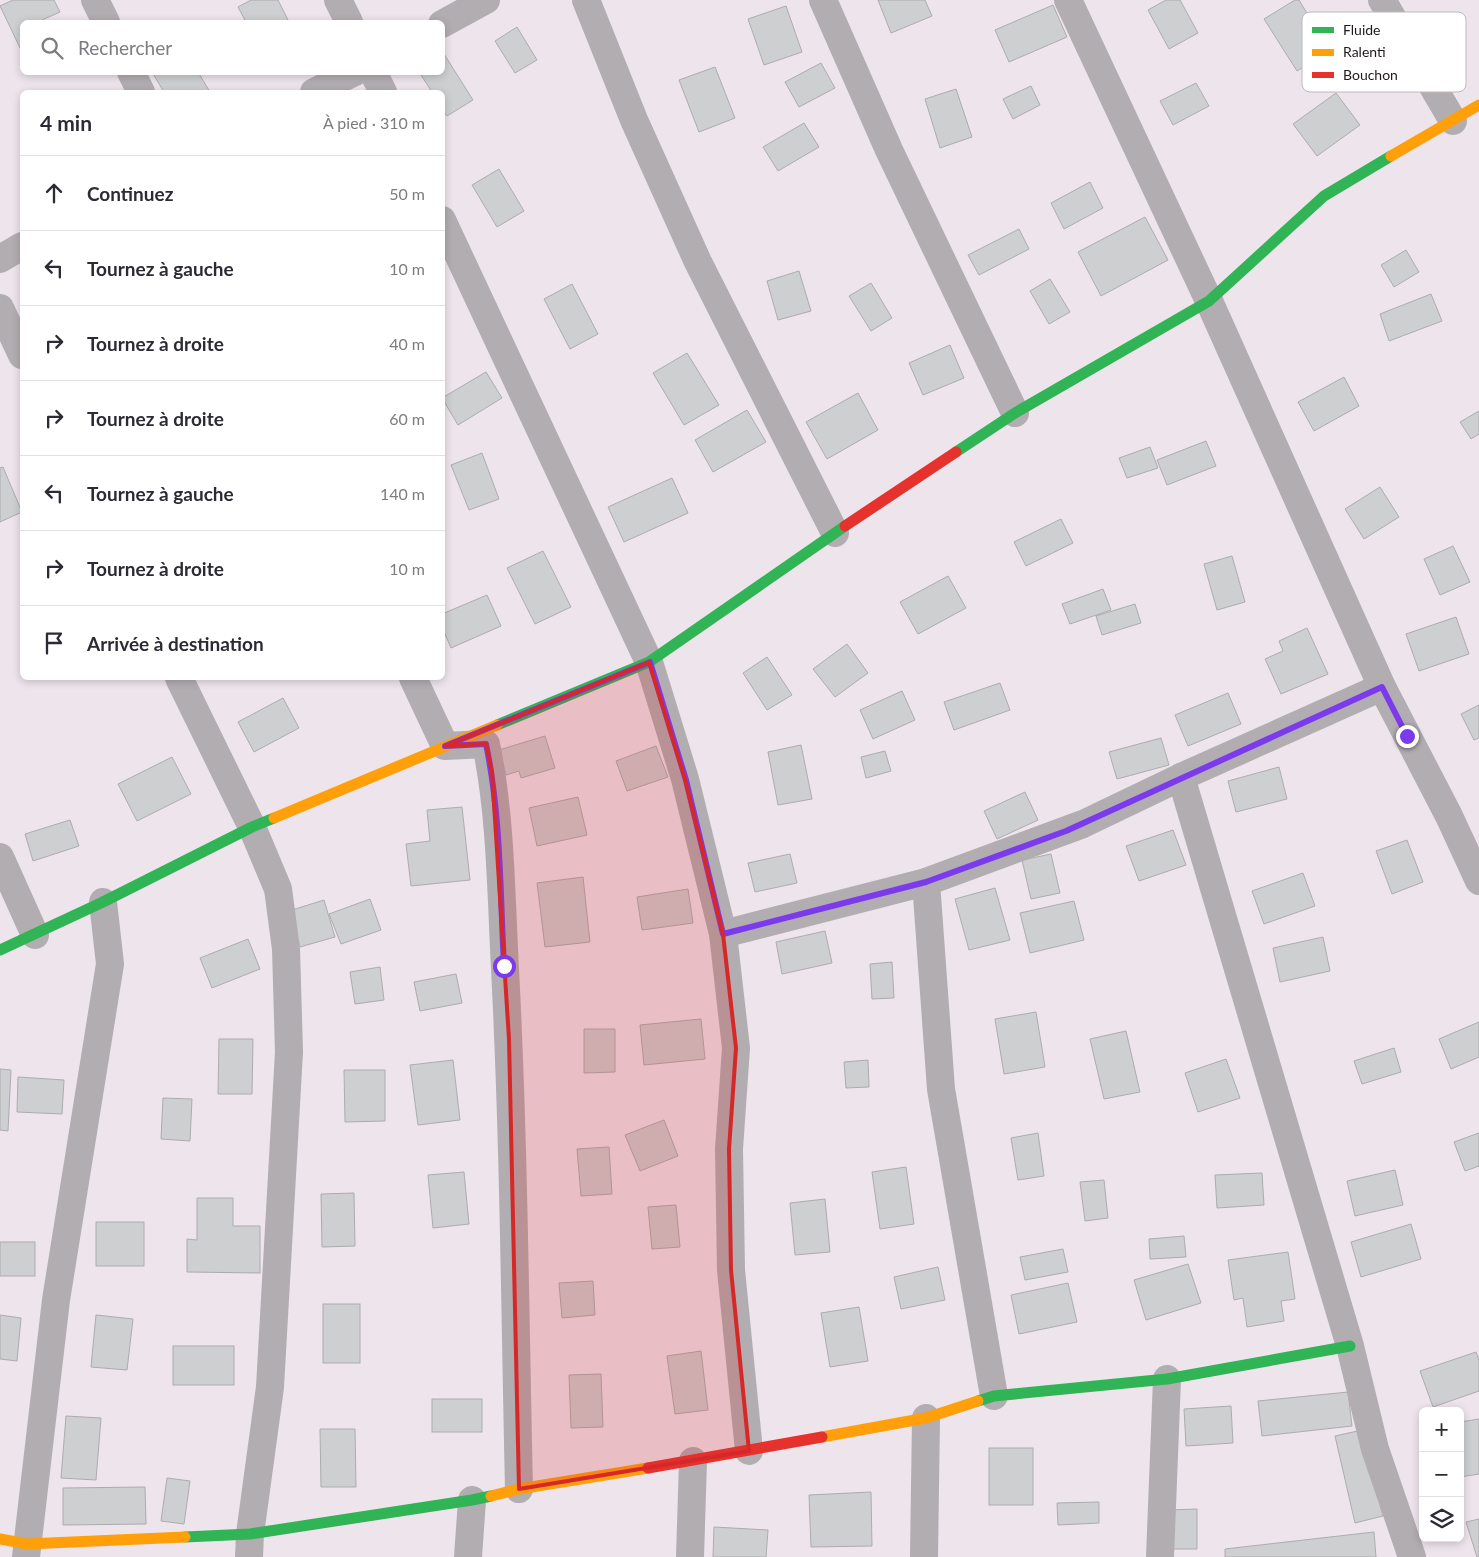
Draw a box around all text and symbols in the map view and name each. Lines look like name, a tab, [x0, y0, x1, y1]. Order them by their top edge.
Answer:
legend	[1302, 12, 1466, 92]
search box	[20, 20, 445, 75]
text: Fluide	[1343, 21, 1381, 38]
icon: search	[38, 34, 66, 62]
text: Rechercher	[78, 36, 172, 59]
text: Ralenti	[1343, 43, 1386, 60]
text: Bouchon	[1343, 66, 1398, 83]
text: 4 min	[40, 110, 92, 135]
text: À pied · 310 m	[323, 113, 425, 132]
icon: ahead	[40, 179, 68, 207]
text: Continuez	[87, 182, 173, 205]
text: 50 m	[389, 184, 425, 203]
icon: left	[40, 254, 68, 282]
text: Tournez à gauche	[87, 257, 234, 280]
text: 10 m	[389, 259, 425, 278]
icon: right	[40, 329, 68, 357]
text: Tournez à droite	[87, 332, 224, 355]
text: 40 m	[389, 334, 425, 353]
icon: right	[40, 404, 68, 432]
text: Tournez à droite	[87, 407, 224, 430]
text: 60 m	[389, 409, 425, 428]
icon: left	[40, 479, 68, 507]
text: Tournez à gauche	[87, 482, 234, 505]
text: 140 m	[380, 484, 425, 503]
icon: right	[40, 554, 68, 582]
text: Tournez à droite	[87, 557, 224, 580]
text: 10 m	[389, 559, 425, 578]
icon: arrive	[40, 629, 68, 657]
text: Arrivée à destination	[87, 632, 264, 655]
route end	[1396, 725, 1419, 748]
route start	[493, 955, 516, 978]
map controls	[1419, 1407, 1464, 1542]
button: +	[1419, 1407, 1464, 1452]
button: −	[1419, 1452, 1464, 1497]
button: layers	[1419, 1497, 1464, 1542]

